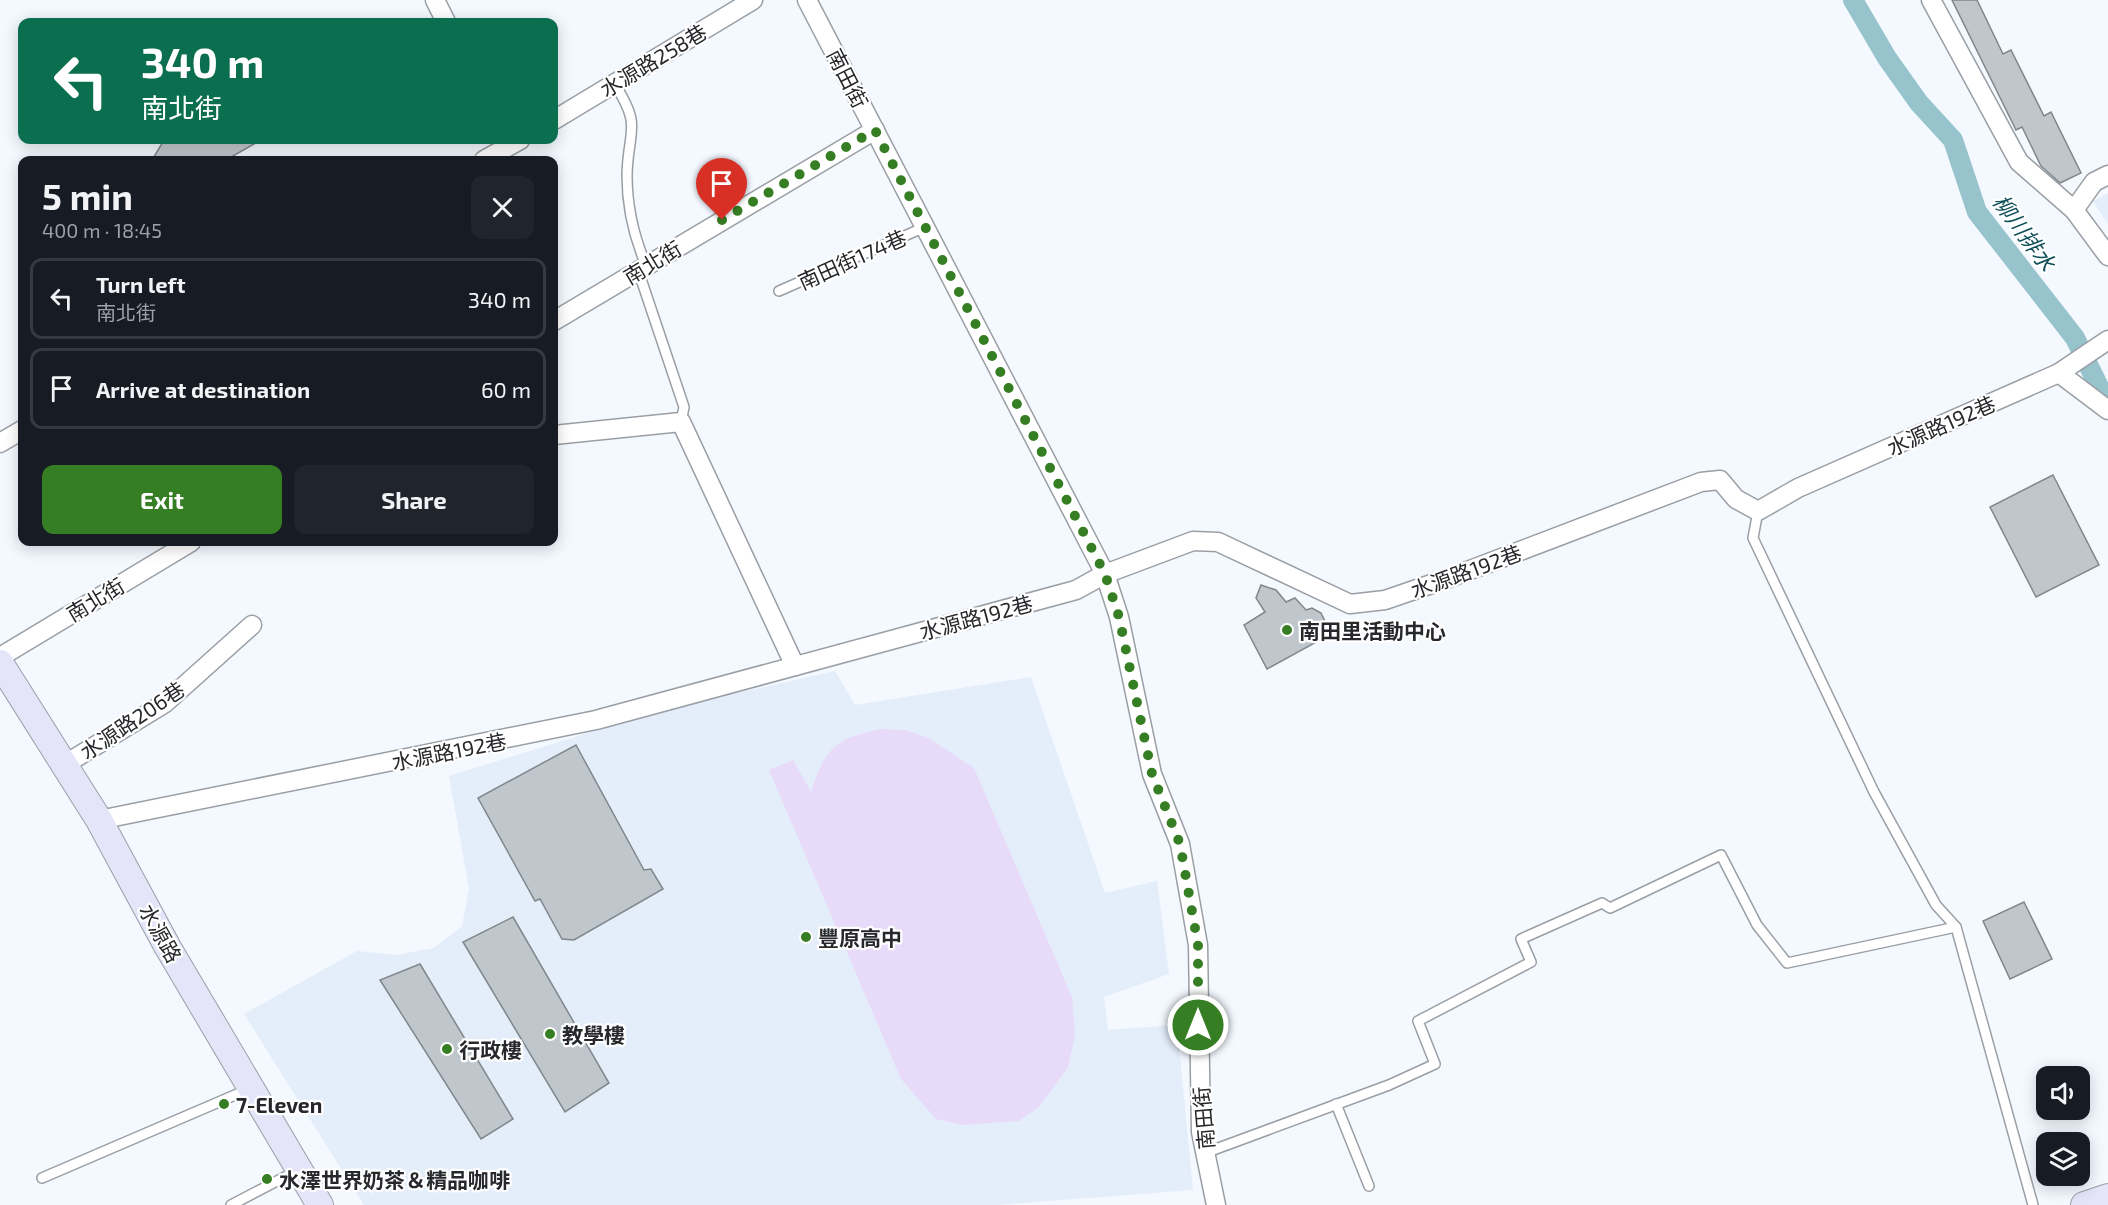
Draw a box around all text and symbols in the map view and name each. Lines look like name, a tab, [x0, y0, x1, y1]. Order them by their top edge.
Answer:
street label: 水源路258巷	[595, 18, 711, 102]
text: 340 m	[141, 36, 264, 86]
icon: left	[42, 42, 120, 120]
street label: 南田街	[823, 44, 873, 112]
text: 南北街	[141, 91, 222, 123]
pin	[696, 158, 747, 220]
icon: arrive	[705, 167, 738, 200]
text: 5 min	[42, 174, 133, 217]
button: close	[471, 176, 534, 239]
water label: 柳川排水	[1989, 189, 2062, 276]
text: 400 m · 18:45	[42, 218, 162, 242]
street label: 南田街174巷	[794, 224, 910, 294]
street label: 南北街	[619, 235, 685, 289]
text: Turn left	[96, 271, 185, 297]
icon: left	[45, 282, 78, 315]
text: 340 m	[468, 286, 531, 312]
text: 南北街	[96, 300, 156, 324]
icon: arrive	[45, 372, 78, 405]
text: Arrive at destination	[96, 376, 310, 402]
text: 60 m	[481, 376, 531, 402]
street label: 水源路192巷	[1883, 390, 1999, 460]
button: Exit	[42, 465, 282, 534]
button: Share	[294, 465, 534, 534]
street label: 水源路192巷	[1407, 539, 1525, 603]
street label: 南北街	[62, 572, 128, 626]
street label: 水源路192巷	[917, 590, 1035, 644]
place label: 南田里活動中心	[1299, 618, 1446, 643]
marker: 南田里活動中心	[1280, 623, 1294, 637]
street label: 水源路206巷	[75, 676, 189, 764]
street label: 水源路192巷	[390, 728, 508, 774]
street label: 水源路	[135, 899, 187, 967]
place label: 豐原高中	[818, 925, 902, 950]
marker: 豐原高中	[799, 930, 813, 944]
position arrow	[1166, 993, 1230, 1057]
place label: 教學樓	[562, 1022, 625, 1047]
marker: 教學樓	[543, 1027, 557, 1041]
place label: 行政樓	[459, 1037, 522, 1062]
marker: 行政樓	[440, 1042, 454, 1056]
map controls	[2036, 1066, 2090, 1186]
button: sound	[2036, 1066, 2090, 1120]
street label: 南田街	[1188, 1086, 1218, 1150]
place label: 7-Eleven	[236, 1092, 322, 1117]
marker: 7-Eleven	[217, 1097, 231, 1111]
button: layers	[2036, 1132, 2090, 1186]
place label: 水澤世界奶茶＆精品咖啡	[279, 1167, 510, 1192]
marker: 水澤世界奶茶＆精品咖啡	[260, 1172, 274, 1186]

